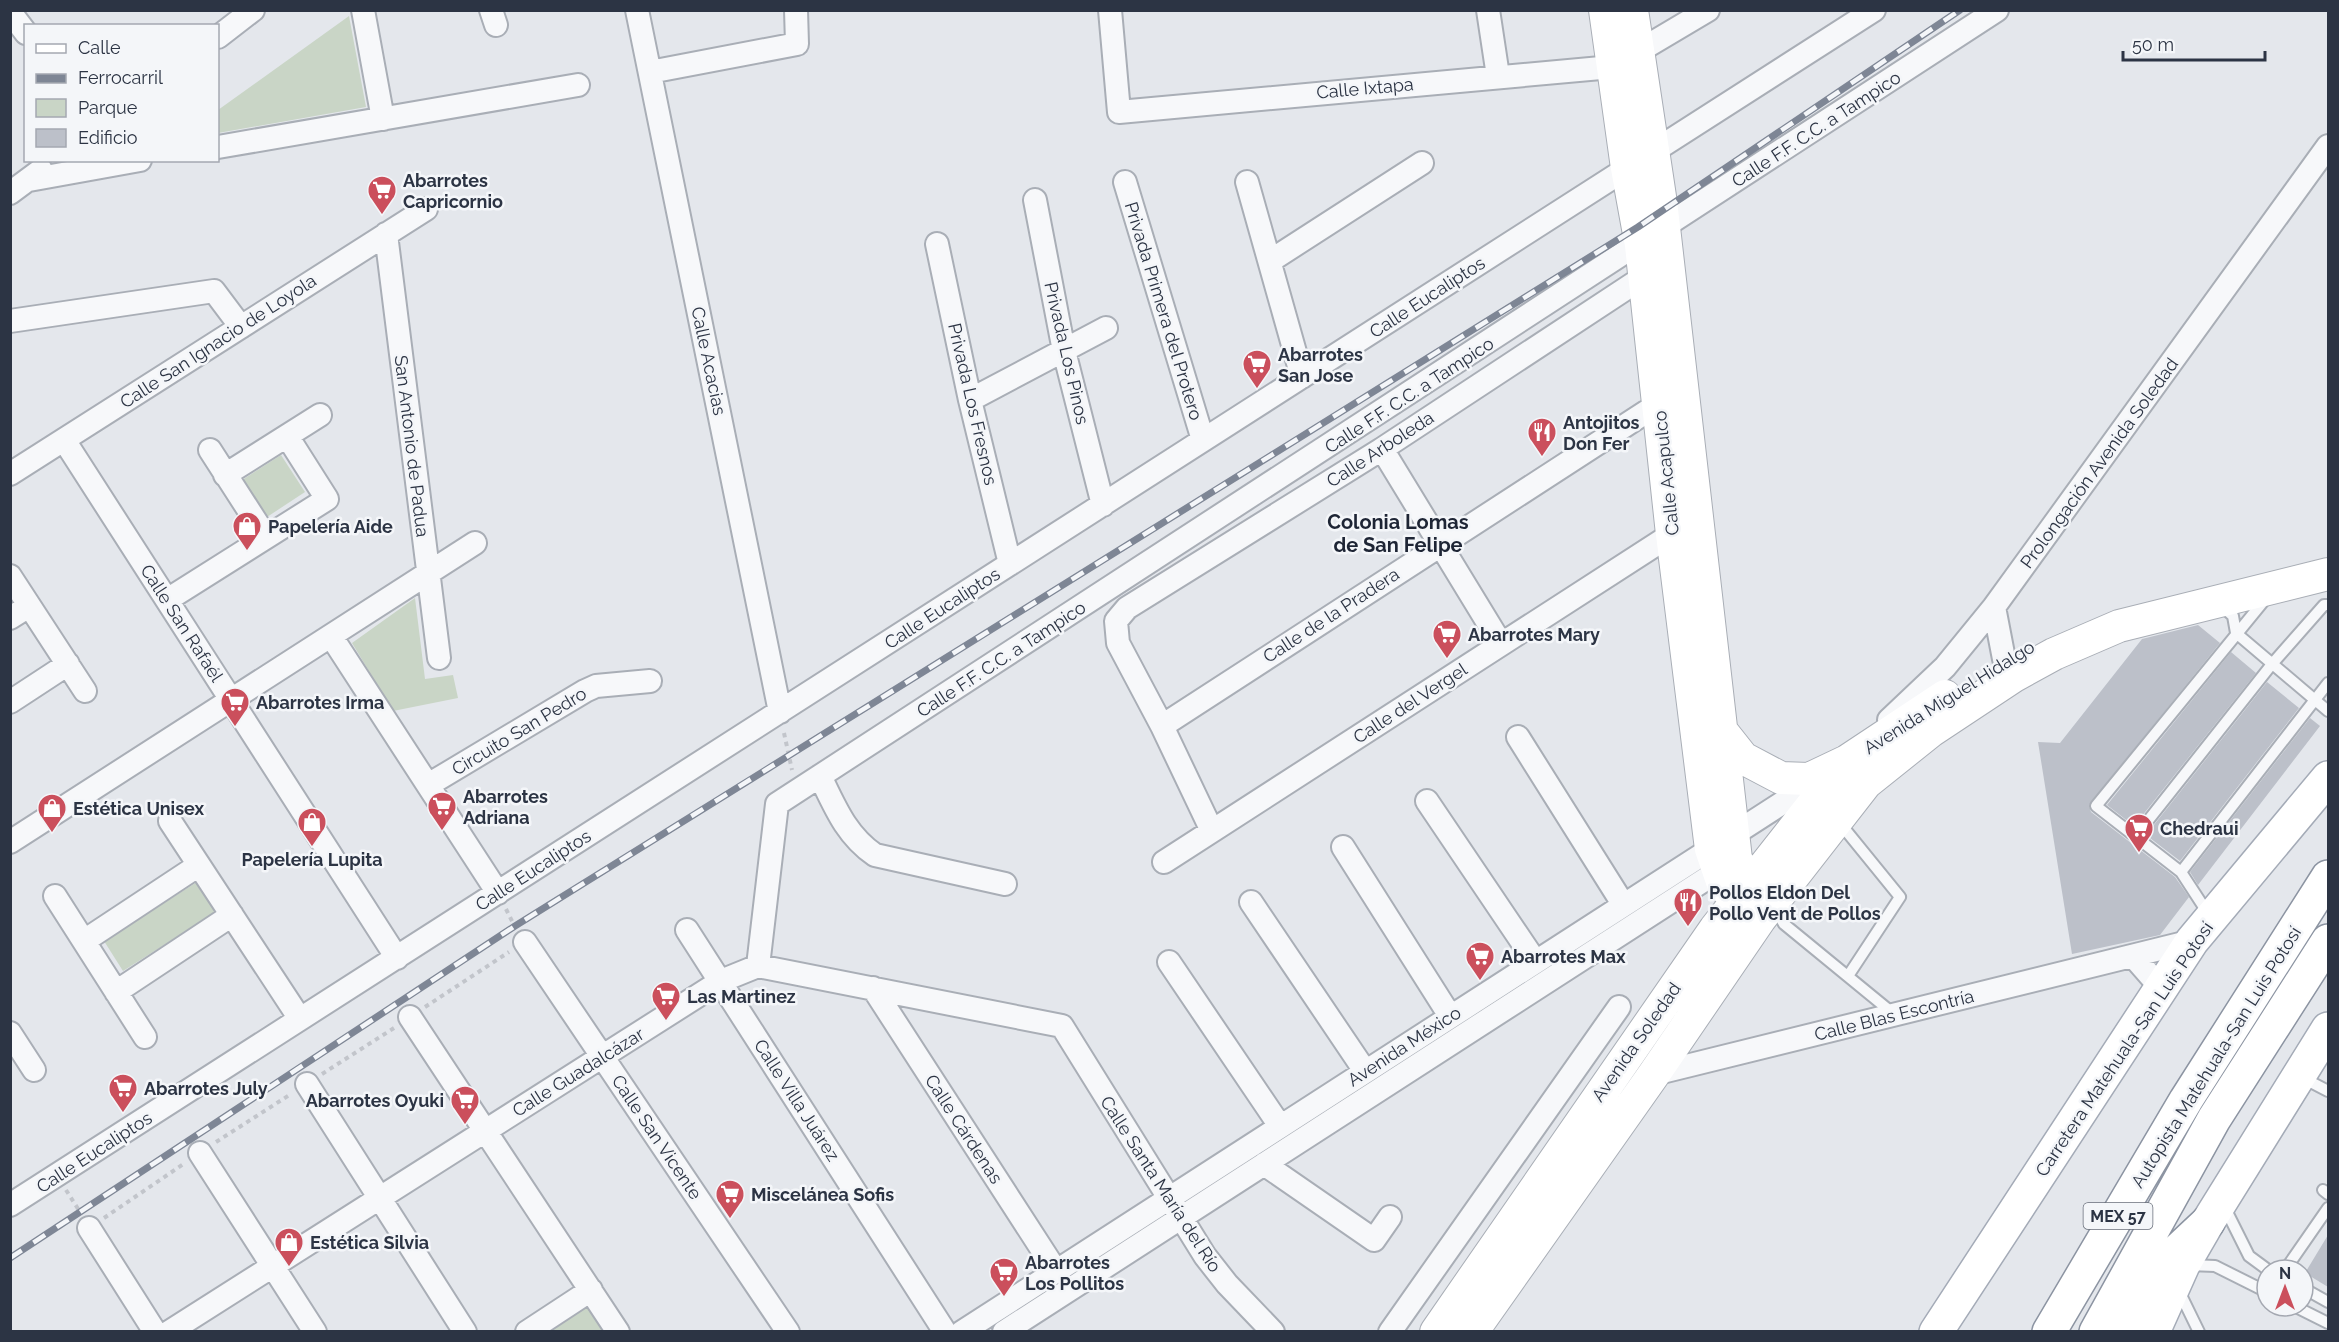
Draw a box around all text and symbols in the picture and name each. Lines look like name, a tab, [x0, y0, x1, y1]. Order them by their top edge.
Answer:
legend	[24, 24, 219, 162]
scale bar	[2123, 24, 2266, 62]
text: 50 m	[2132, 34, 2174, 55]
text: Calle	[78, 37, 121, 58]
street label: Calle F.F. C.C. a Tampico	[1728, 66, 1905, 191]
text: Ferrocarril	[78, 67, 163, 88]
street label: Calle Ixtapa	[1316, 73, 1414, 103]
text: Parque	[78, 97, 138, 118]
text: Edificio	[78, 127, 138, 148]
place label: Abarrotes Capricornio	[403, 170, 503, 212]
supermarket icon: Abarrotes Capricornio	[366, 174, 398, 216]
street label: Privada Primera del Protero	[1121, 199, 1207, 423]
street label: Calle Eucaliptos	[1365, 252, 1489, 342]
street label: Calle San Ignacio de Loyola	[116, 270, 320, 412]
street label: Privada Los Pinos	[1040, 280, 1094, 427]
street label: Calle Acacias	[687, 305, 731, 417]
street label: Privada Los Fresnos	[944, 321, 1002, 487]
street label: Calle F.F. C.C. a Tampico	[1321, 332, 1498, 457]
place label: Abarrotes San Jose	[1278, 344, 1363, 386]
supermarket icon: Abarrotes San Jose	[1241, 348, 1273, 390]
street label: San Antonio de Padua	[390, 354, 434, 538]
street label: Prolongación Avenida Soledad	[2016, 354, 2182, 572]
street label: Calle Arboleda	[1323, 407, 1437, 491]
street label: Calle Acapulco	[1649, 409, 1683, 536]
place label: Antojitos Don Fer	[1563, 412, 1640, 454]
restaurant icon: Antojitos Don Fer	[1526, 416, 1558, 458]
shop icon: Papelería Aide	[231, 510, 263, 552]
district label: Colonia Lomas de San Felipe	[1327, 510, 1469, 557]
place label: Papelería Aide	[268, 516, 393, 537]
street label: Calle San Rafaél	[136, 560, 228, 686]
street label: Calle Eucaliptos	[880, 563, 1004, 653]
street label: Calle de la Pradera	[1259, 563, 1403, 667]
street label: Calle F.F. C.C. a Tampico	[913, 596, 1090, 721]
supermarket icon: Abarrotes Mary	[1431, 618, 1463, 660]
place label: Abarrotes Mary	[1468, 624, 1600, 645]
street label: Avenida Miguel Hidalgo	[1860, 636, 2039, 758]
street label: Calle del Vergel	[1349, 658, 1471, 748]
street label: Circuito San Pedro	[448, 682, 590, 779]
supermarket icon: Abarrotes Irma	[219, 686, 251, 728]
place label: Abarrotes Irma	[256, 692, 384, 713]
place label: Abarrotes Adriana	[463, 786, 548, 828]
supermarket icon: Abarrotes Adriana	[426, 790, 458, 832]
shop icon: Estética Unisex	[36, 792, 68, 834]
place label: Estética Unisex	[73, 798, 205, 819]
shop icon: Papelería Lupita	[296, 806, 328, 848]
supermarket icon: Chedraui	[2123, 812, 2155, 854]
place label: Chedraui	[2160, 818, 2239, 839]
street label: Calle Eucaliptos	[471, 825, 595, 915]
place label: Papelería Lupita	[241, 849, 383, 870]
place label: Pollos Eldon Del Pollo Vent de Pollos	[1709, 882, 1881, 924]
restaurant icon: Pollos Eldon Del Pollo Vent de Pollos	[1672, 886, 1704, 928]
street label: Carretera Matehuala-San Luis Potosí	[2031, 918, 2217, 1180]
street label: Autopista Matehuala-San Luis Potosí	[2127, 923, 2305, 1191]
supermarket icon: Abarrotes Max	[1464, 940, 1496, 982]
place label: Abarrotes Max	[1501, 946, 1626, 967]
street label: Avenida Soledad	[1587, 978, 1685, 1106]
supermarket icon: Las Martinez	[650, 980, 682, 1022]
street label: Calle Blas Escontría	[1812, 985, 1976, 1045]
place label: Las Martinez	[687, 986, 796, 1007]
street label: Avenida México	[1343, 1001, 1465, 1090]
street label: Calle Guadalcázar	[508, 1023, 648, 1121]
street label: Calle Villa Juárez	[750, 1035, 844, 1165]
street label: Calle Cárdenas	[921, 1070, 1007, 1188]
street label: Calle San Vicente	[608, 1071, 707, 1204]
supermarket icon: Abarrotes July	[107, 1072, 139, 1114]
place label: Abarrotes July	[144, 1078, 268, 1099]
supermarket icon: Abarrotes Oyuki	[449, 1084, 481, 1126]
place label: Abarrotes Oyuki	[306, 1090, 444, 1111]
street label: Calle Santa María del Río	[1096, 1092, 1226, 1276]
street label: Calle Eucaliptos	[32, 1107, 156, 1197]
supermarket icon: Miscelánea Sofis	[714, 1178, 746, 1220]
place label: Miscelánea Sofis	[751, 1184, 894, 1205]
road number: MEX 57	[2084, 1203, 2152, 1229]
shop icon: Estética Silvia	[273, 1226, 305, 1268]
place label: Estética Silvia	[310, 1232, 429, 1253]
place label: Abarrotes Los Pollitos	[1025, 1252, 1124, 1294]
supermarket icon: Abarrotes Los Pollitos	[988, 1256, 1020, 1298]
north arrow	[2255, 1258, 2315, 1318]
text: N	[2279, 1264, 2291, 1283]

